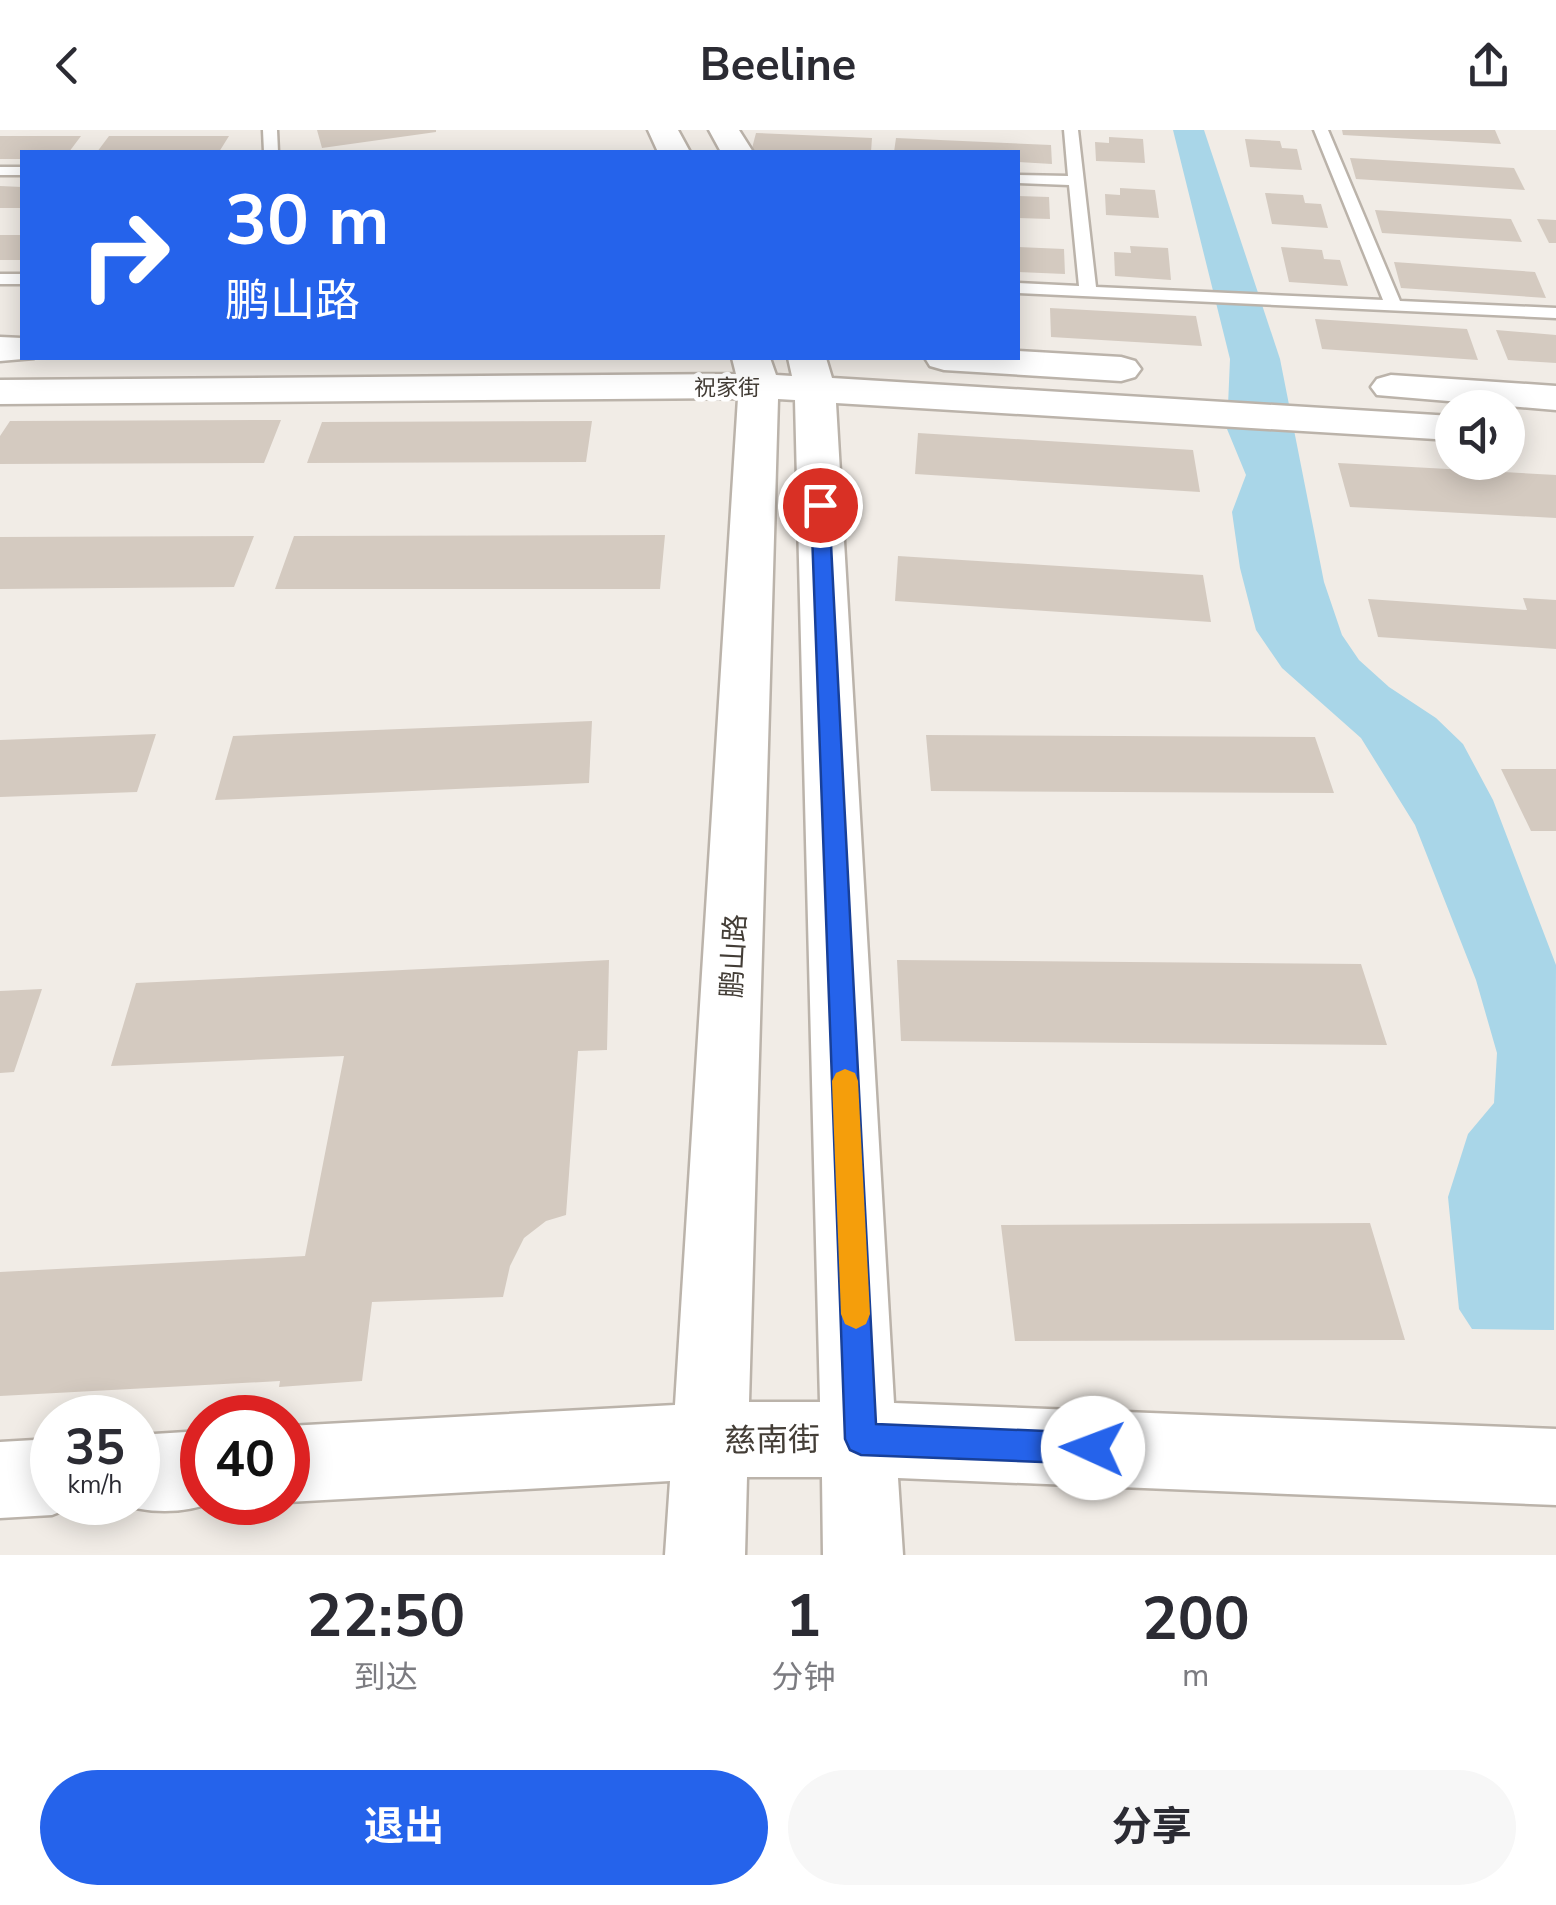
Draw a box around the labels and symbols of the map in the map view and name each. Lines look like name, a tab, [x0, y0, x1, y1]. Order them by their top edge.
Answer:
street label: 祝家街	[694, 373, 760, 403]
pin	[778, 463, 863, 548]
street label: 鹏山路	[713, 913, 755, 999]
speed limit sign: 40	[180, 1395, 310, 1525]
position arrow	[1041, 1396, 1145, 1500]
street label: 慈南街	[724, 1418, 820, 1463]

